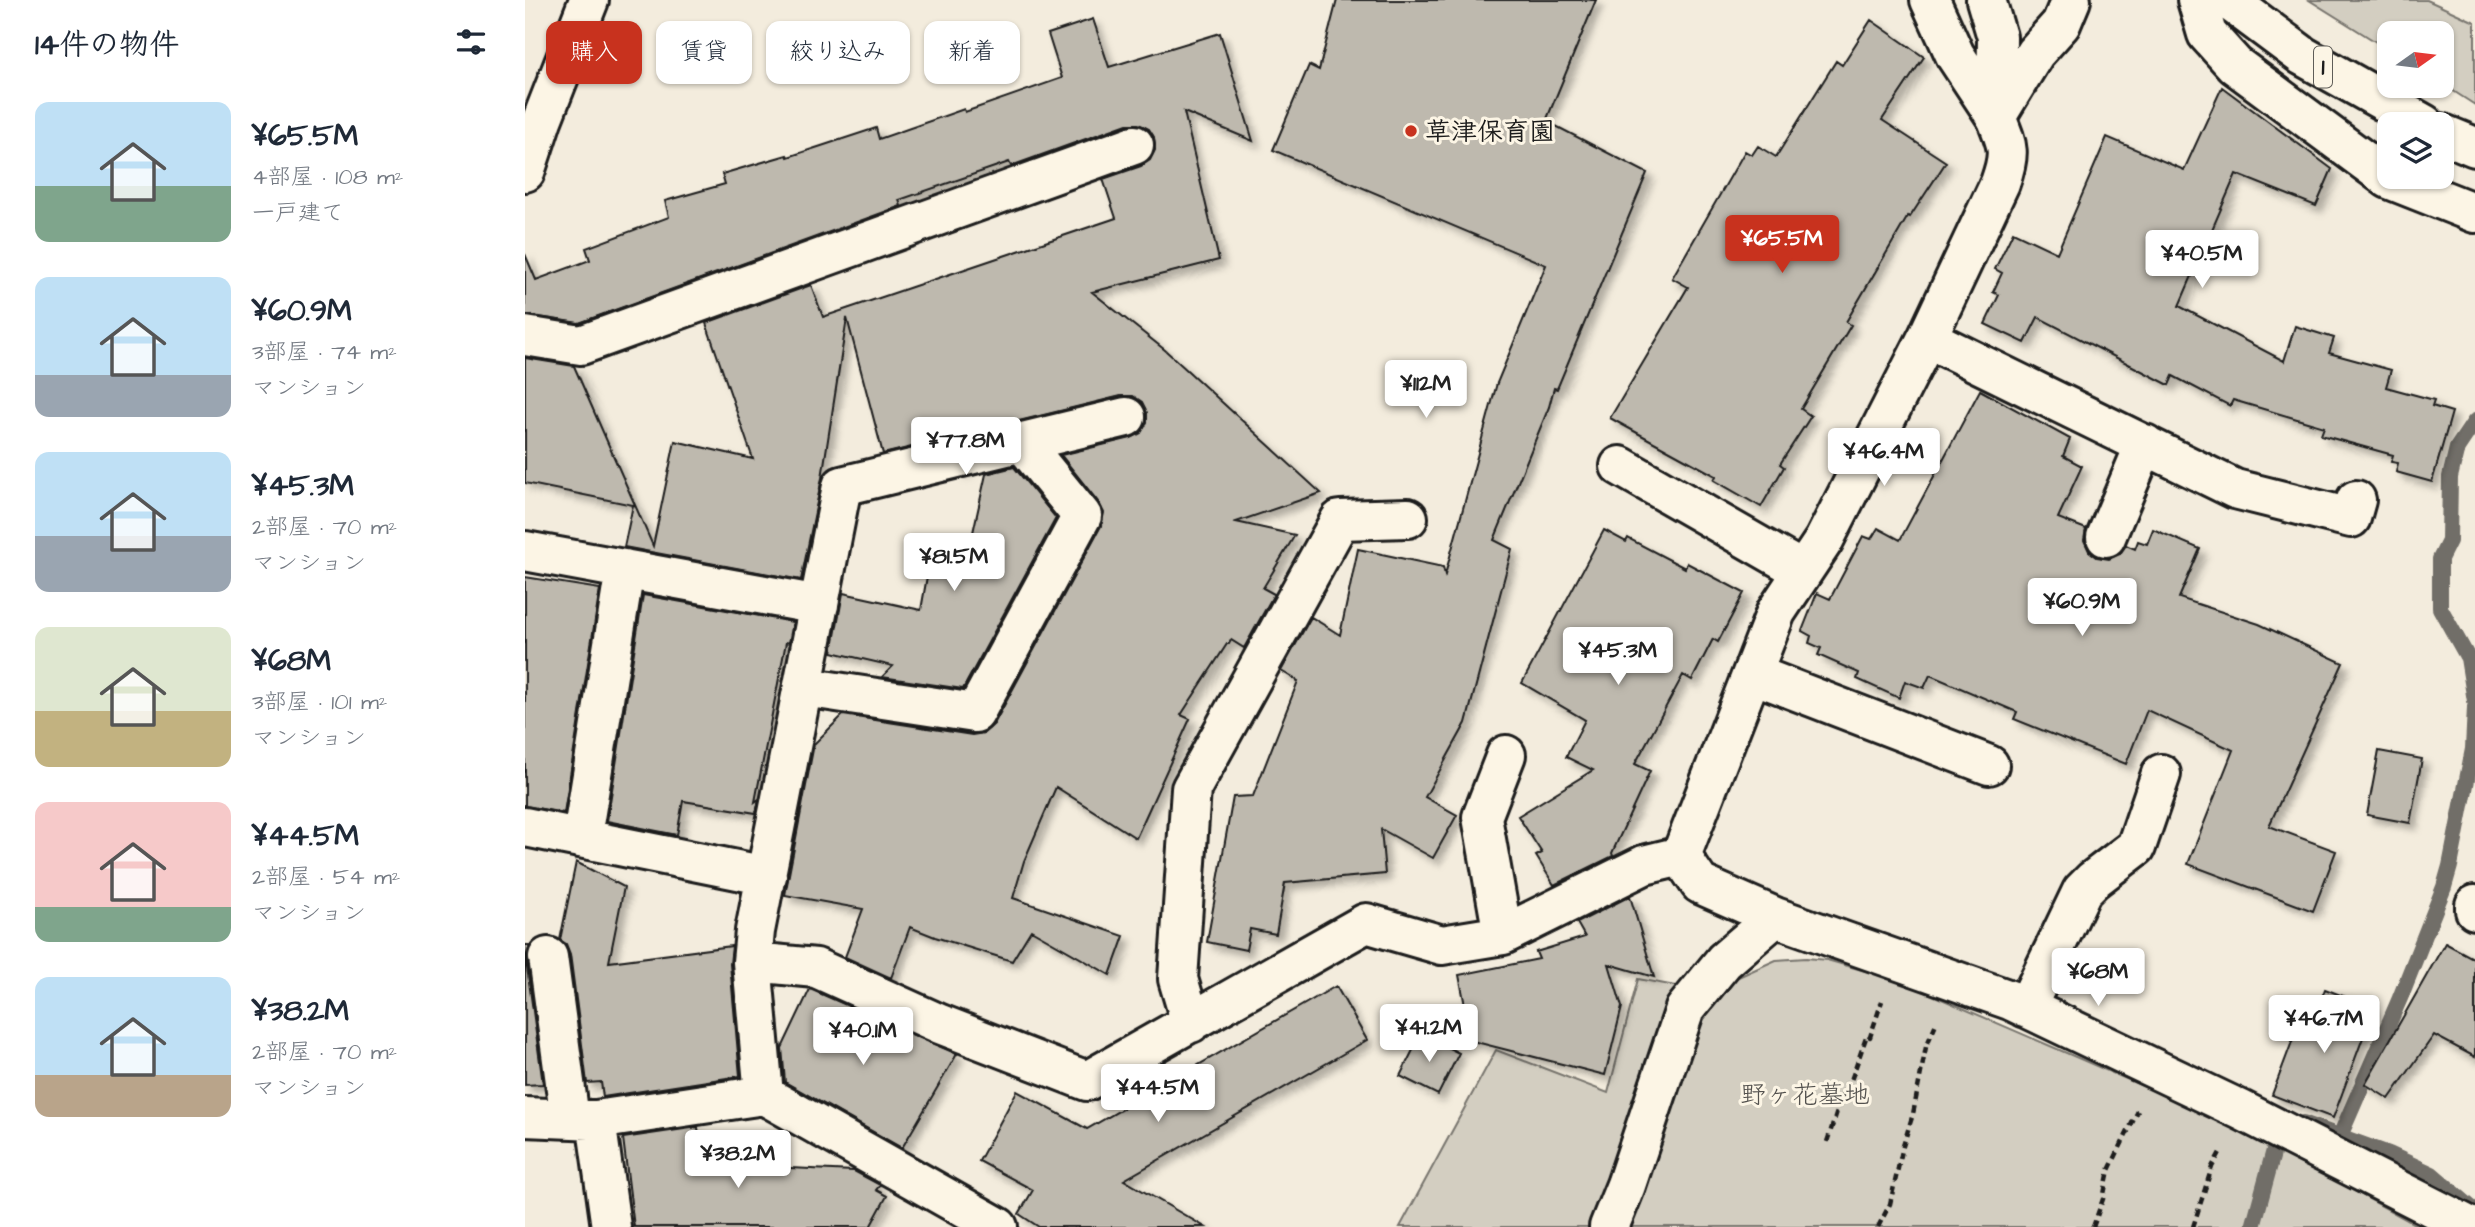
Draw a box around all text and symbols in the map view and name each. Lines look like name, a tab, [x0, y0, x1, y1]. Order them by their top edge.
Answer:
chip: 購入	[546, 21, 642, 84]
chip: 賃貸	[656, 21, 752, 84]
chip: 絞り込み	[766, 21, 910, 84]
chip: 新着	[924, 21, 1020, 84]
north arrow	[2377, 21, 2453, 98]
map controls	[2377, 21, 2454, 189]
icon: filters	[452, 23, 490, 61]
text: 14件の物件	[35, 24, 179, 66]
road number: 1	[2314, 46, 2332, 88]
button: layers	[2377, 112, 2454, 189]
place label: 草津保育園	[1425, 114, 1555, 150]
text: ¥65.5M	[252, 115, 358, 157]
marker: 草津保育園	[1403, 123, 1419, 139]
icon: home	[91, 130, 175, 214]
text: 4部屋 · 108 m²	[252, 161, 403, 193]
text: 一戸建て	[252, 197, 344, 229]
pin: ¥65.5M	[1725, 216, 1839, 275]
text: ¥65.5M	[1741, 222, 1823, 254]
pin: ¥40.5M	[2145, 230, 2259, 290]
text: ¥40.5M	[2162, 237, 2243, 269]
text: ¥60.9M	[252, 290, 352, 332]
icon: home	[91, 305, 175, 389]
text: 3部屋 · 74 m²	[252, 336, 397, 368]
pin: ¥112M	[1377, 360, 1475, 420]
text: ¥112M	[1401, 367, 1451, 399]
text: マンション	[252, 372, 366, 404]
pin: ¥77.8M	[909, 418, 1023, 477]
text: ¥77.8M	[927, 424, 1005, 456]
pin: ¥46.4M	[1827, 428, 1941, 488]
text: ¥46.4M	[1844, 435, 1924, 467]
text: ¥45.3M	[252, 465, 354, 507]
icon: home	[91, 480, 175, 564]
text: 2部屋 · 70 m²	[252, 511, 397, 543]
pin: ¥81.5M	[897, 534, 1011, 593]
text: ¥81.5M	[920, 540, 988, 572]
text: マンション	[252, 547, 366, 579]
pin: ¥60.9M	[2025, 578, 2139, 638]
text: ¥60.9M	[2044, 585, 2120, 617]
pin: ¥45.3M	[1561, 628, 1675, 687]
text: ¥45.3M	[1579, 634, 1657, 666]
text: ¥68M	[252, 640, 331, 682]
icon: home	[91, 655, 175, 739]
text: 3部屋 · 101 m²	[252, 686, 387, 718]
text: マンション	[252, 722, 366, 754]
text: ¥44.5M	[252, 815, 359, 857]
icon: home	[91, 830, 175, 914]
text: 2部屋 · 54 m²	[252, 861, 401, 893]
text: マンション	[252, 897, 366, 929]
pin: ¥68M	[2057, 948, 2139, 1008]
text: ¥68M	[2068, 955, 2128, 987]
text: ¥38.2M	[252, 990, 349, 1032]
pin: ¥46.7M	[2267, 996, 2381, 1055]
text: ¥46.7M	[2285, 1002, 2363, 1034]
pin: ¥41.2M	[1372, 1004, 1486, 1064]
icon: home	[91, 1005, 175, 1089]
pin: ¥40.1M	[806, 1007, 920, 1067]
text: ¥41.2M	[1396, 1011, 1462, 1043]
text: ¥40.1M	[829, 1014, 897, 1046]
text: 2部屋 · 70 m²	[252, 1036, 397, 1068]
pin: ¥44.5M	[1101, 1064, 1215, 1124]
text: ¥44.5M	[1117, 1071, 1199, 1103]
text: マンション	[252, 1072, 366, 1104]
park label: 野ヶ花墓地	[1740, 1077, 1870, 1113]
pin: ¥38.2M	[681, 1130, 795, 1190]
text: ¥38.2M	[701, 1137, 775, 1169]

